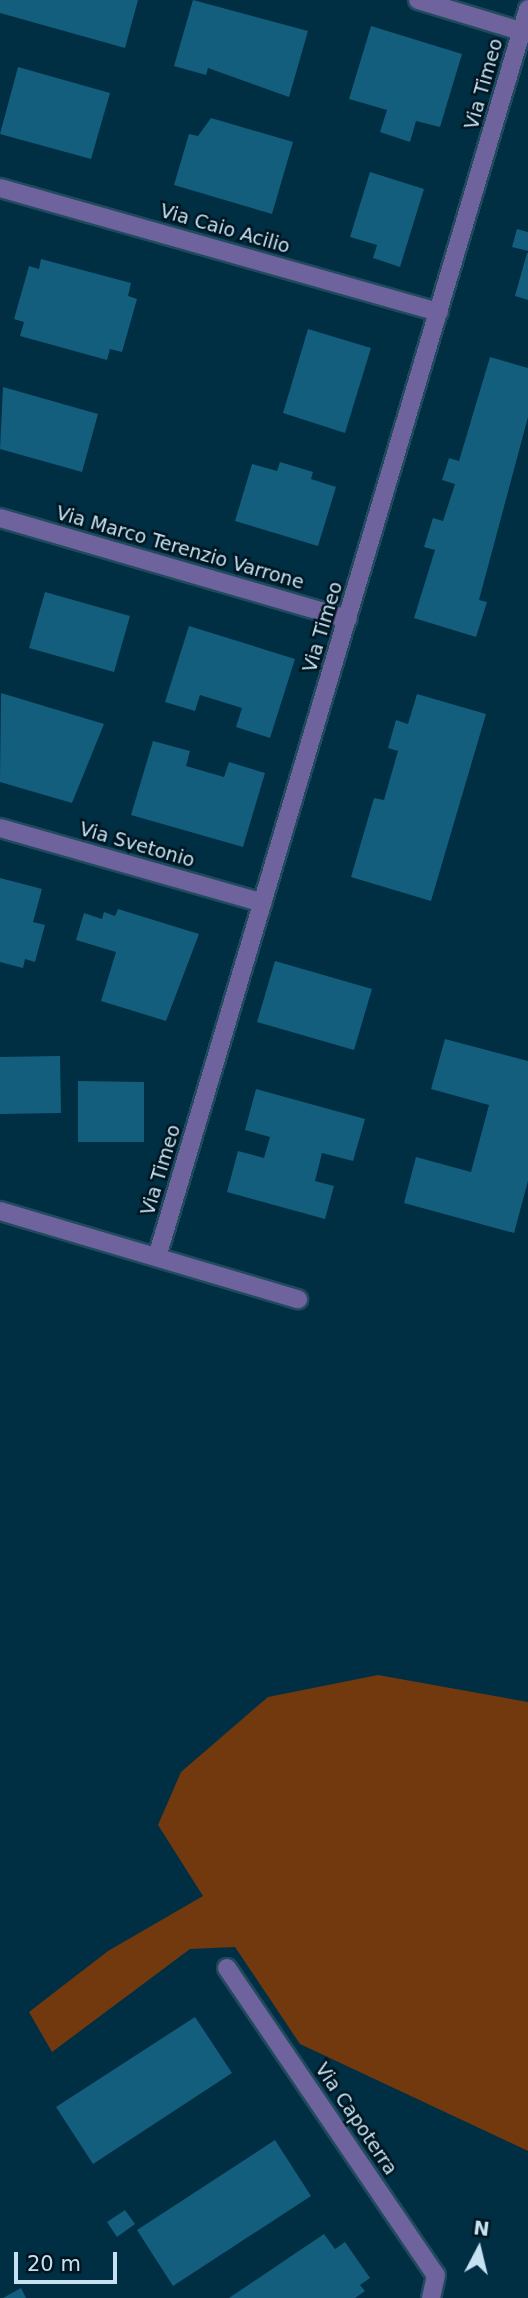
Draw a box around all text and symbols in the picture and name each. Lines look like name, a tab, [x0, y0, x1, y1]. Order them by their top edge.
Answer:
street label: Via Timeo	[460, 36, 508, 132]
street label: Via Caio Acilio	[157, 200, 293, 258]
street label: Via Marco Terenzio Varrone	[54, 502, 306, 594]
street label: Via Timeo	[298, 579, 348, 675]
street label: Via Svetonio	[77, 818, 197, 872]
street label: Via Timeo	[136, 1122, 186, 1218]
street label: Via Capoterra	[310, 2059, 402, 2179]
north arrow	[444, 2214, 514, 2284]
text: N	[472, 2216, 491, 2240]
scale bar	[18, 2238, 121, 2282]
text: 20 m	[27, 2252, 81, 2276]

